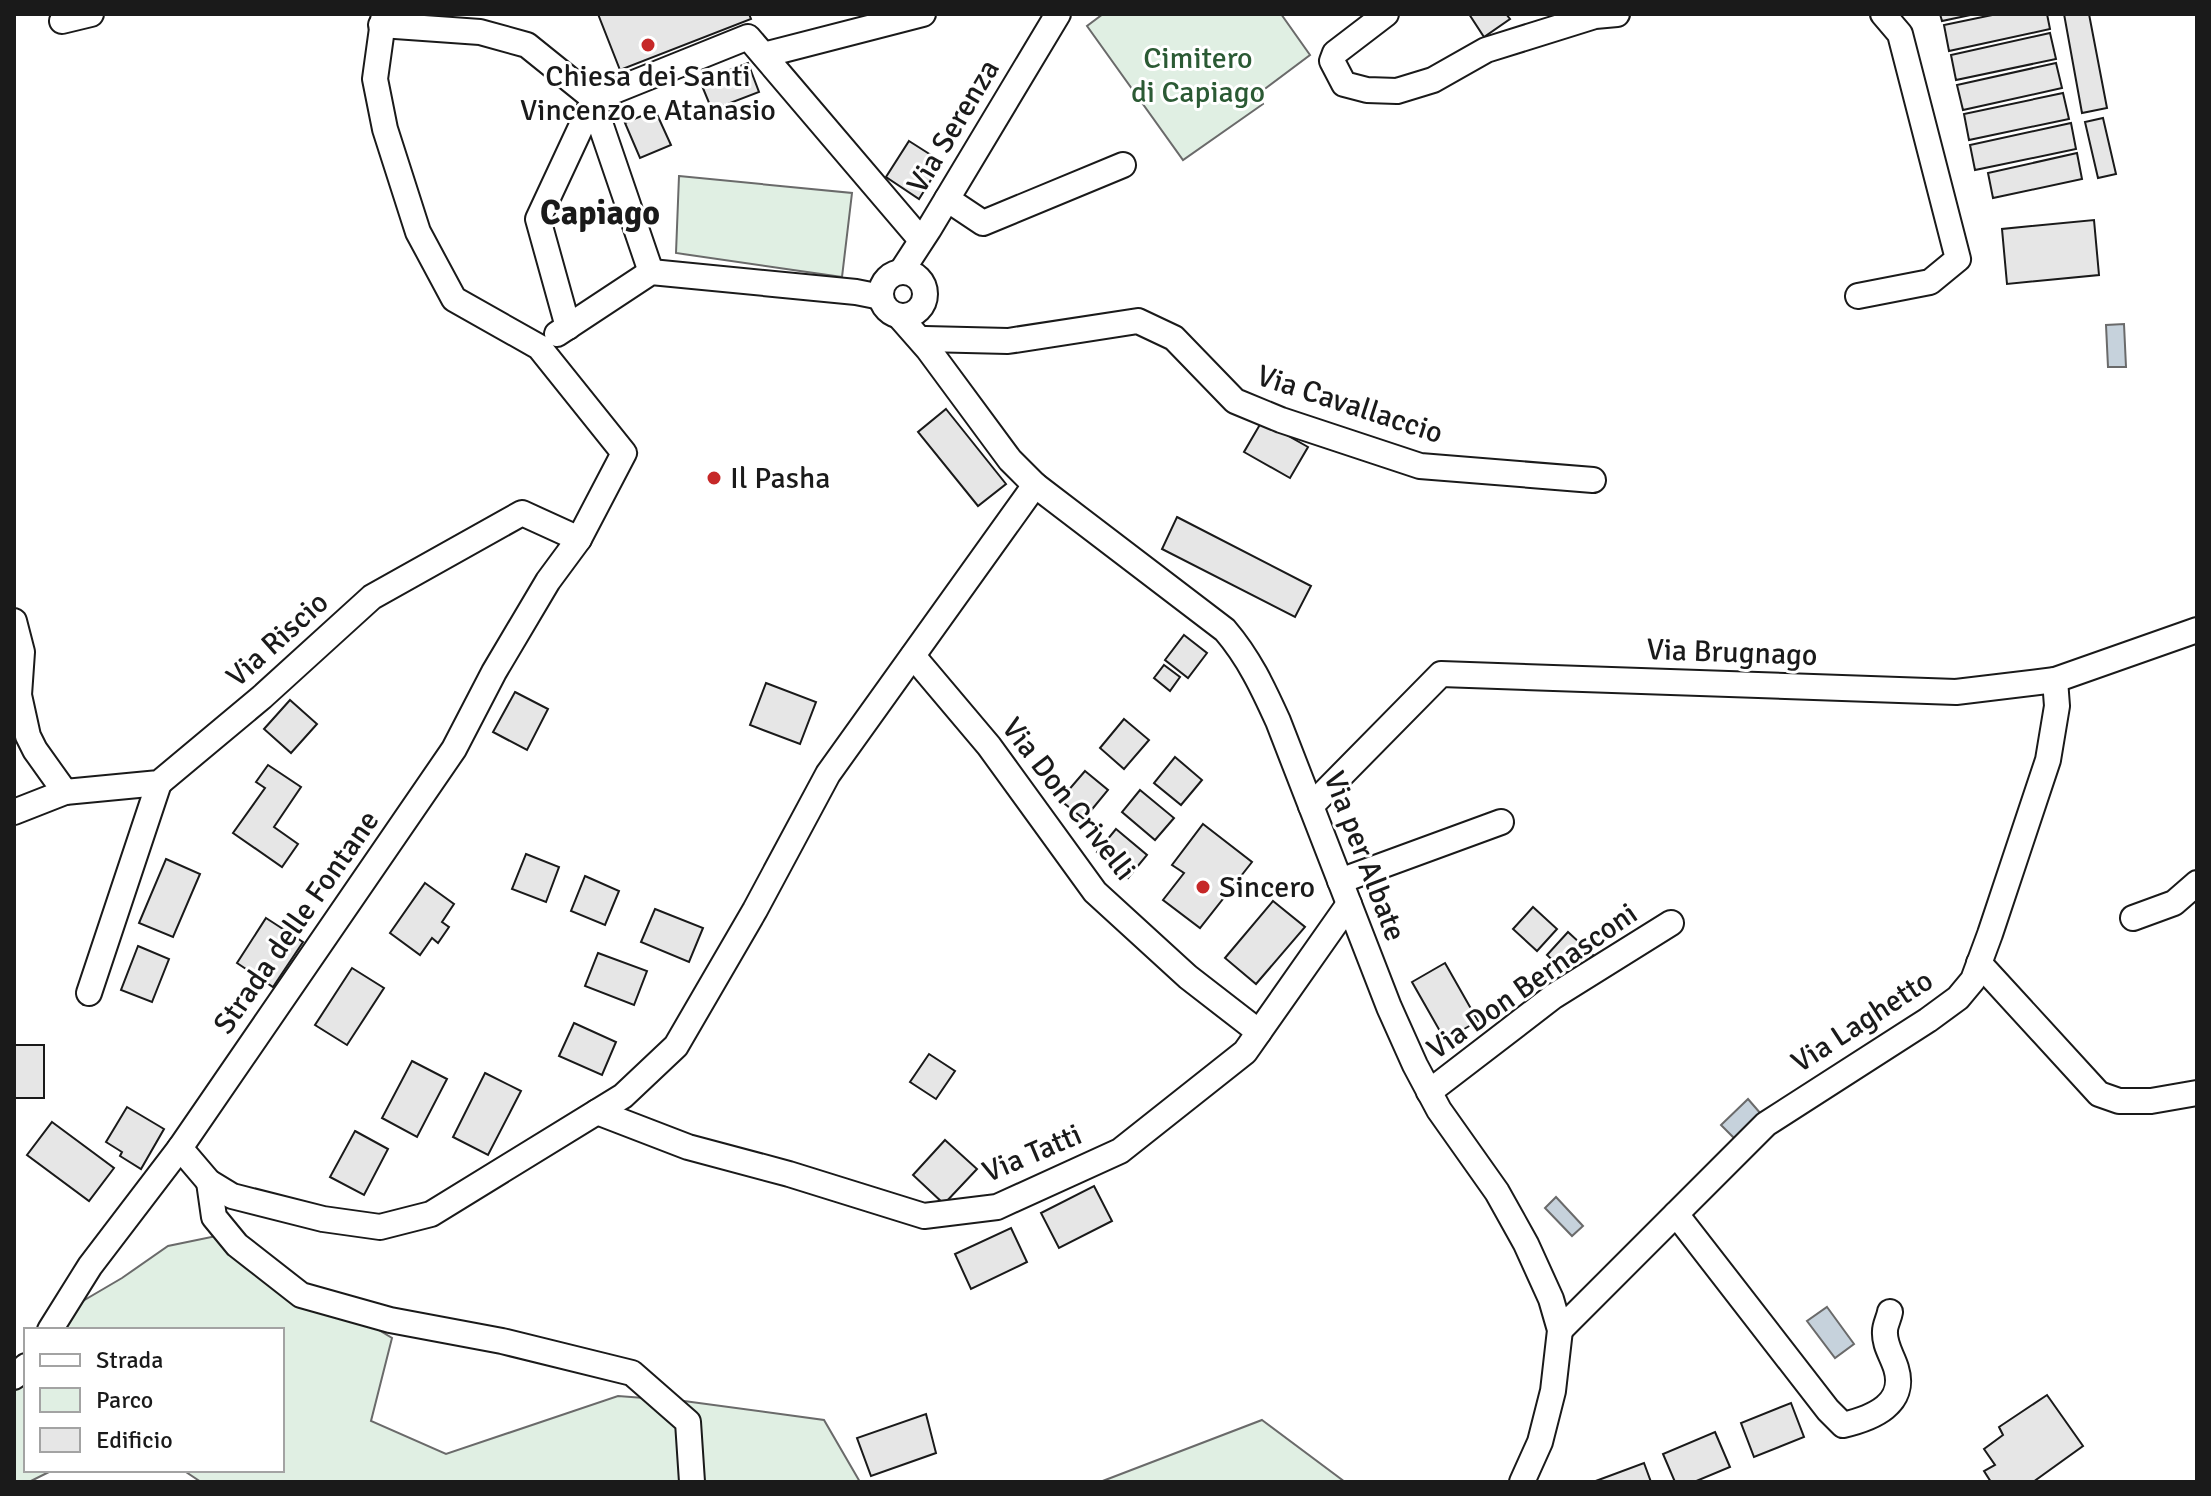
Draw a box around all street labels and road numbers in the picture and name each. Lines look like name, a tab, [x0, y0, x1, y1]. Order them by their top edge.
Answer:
street label: Via Serenza	[899, 53, 1008, 200]
street label: Via Cavallaccio	[1252, 357, 1447, 452]
street label: Via Riscio	[219, 584, 336, 695]
street label: Via Brugnago	[1646, 631, 1818, 674]
street label: Via Don Crivelli	[994, 711, 1144, 888]
street label: Via per Albate	[1315, 766, 1414, 946]
street label: Strada delle Fontane	[205, 803, 387, 1041]
street label: Via Don Bernasconi	[1420, 895, 1645, 1068]
street label: Via Laghetto	[1785, 962, 1940, 1081]
street label: Via Tatti	[977, 1116, 1087, 1191]

